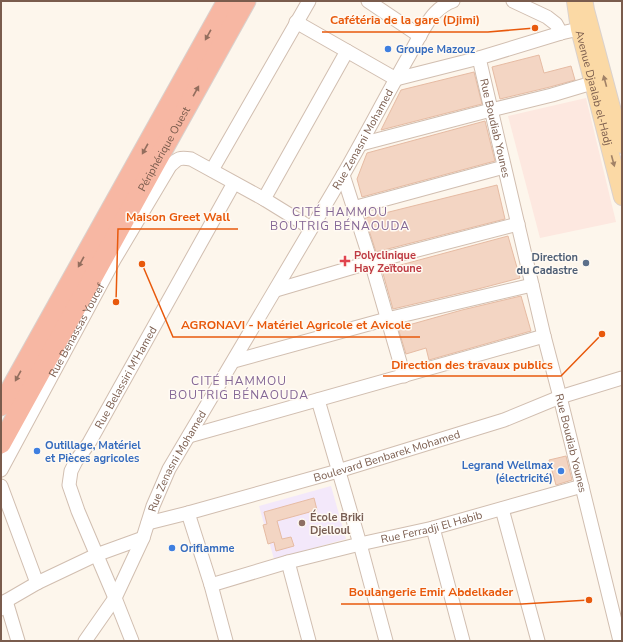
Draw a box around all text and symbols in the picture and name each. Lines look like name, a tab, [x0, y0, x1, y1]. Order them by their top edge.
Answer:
callout: Cafétéria de la gare (Djimi)	[322, 8, 488, 32]
text: Cafétéria de la gare (Djimi)	[330, 12, 480, 28]
one-way arrow	[204, 29, 211, 41]
street label: Avenue Djaalab el-Hadj	[572, 29, 616, 147]
place label: Groupe Mazouz	[396, 42, 475, 57]
marker: Groupe Mazouz	[383, 44, 393, 54]
one-way arrow	[601, 75, 607, 87]
street label: Rue Boudiab Younes	[477, 77, 514, 179]
one-way arrow	[192, 85, 199, 97]
street label: Rue Zenasni Mohamed	[329, 86, 397, 192]
street label: Périphérique Ouest	[134, 104, 193, 194]
one-way arrow	[141, 143, 148, 155]
one-way arrow	[610, 156, 616, 168]
district label: CITÉ HAMMOU BOUTRIG BÉNAOUDA	[270, 204, 410, 234]
callout: Maison Greet Wall	[118, 205, 238, 229]
text: Maison Greet Wall	[126, 209, 230, 225]
place label: Polyclinique Hay Zeïtoune	[354, 248, 422, 276]
place label: Direction du Cadastre	[516, 250, 578, 278]
marker: Polyclinique Hay Zeïtoune	[339, 255, 351, 267]
one-way arrow	[78, 256, 85, 268]
marker: Direction du Cadastre	[581, 258, 591, 268]
street label: Rue Benassas Youcef	[45, 280, 108, 380]
callout: AGRONAVI - Matériel Agricole et Avicole	[173, 313, 420, 337]
text: AGRONAVI - Matériel Agricole et Avicole	[181, 317, 412, 333]
street label: Rue Belassiri M'Hamed	[91, 324, 160, 431]
callout: Direction des travaux publics	[383, 352, 561, 376]
text: Direction des travaux publics	[391, 357, 553, 373]
one-way arrow	[14, 370, 21, 382]
district label: CITÉ HAMMOU BOUTRIG BÉNAOUDA	[169, 373, 309, 403]
street label: Rue Boudiab Younes	[552, 392, 591, 494]
street label: Rue Zenasni Mohamed	[144, 408, 210, 514]
street label: Boulevard Benbarek Mohamed	[312, 426, 462, 485]
place label: Outillage, Matériel et Pièces agricoles	[45, 438, 141, 466]
marker: Outillage, Matériel et Pièces agricoles	[32, 446, 42, 456]
place label: Legrand Wellmax (électricité)	[462, 458, 554, 486]
marker: Legrand Wellmax (électricité)	[556, 466, 566, 476]
street label: Rue Ferradji El Habib	[379, 507, 484, 547]
place label: École Briki Djelloul	[310, 509, 364, 538]
marker: École Briki Djelloul	[297, 518, 307, 528]
place label: Oriflamme	[180, 541, 235, 556]
marker: Oriflamme	[167, 543, 177, 553]
callout: Boulangerie Emir Abdelkader	[341, 580, 522, 604]
text: Boulangerie Emir Abdelkader	[349, 584, 514, 600]

